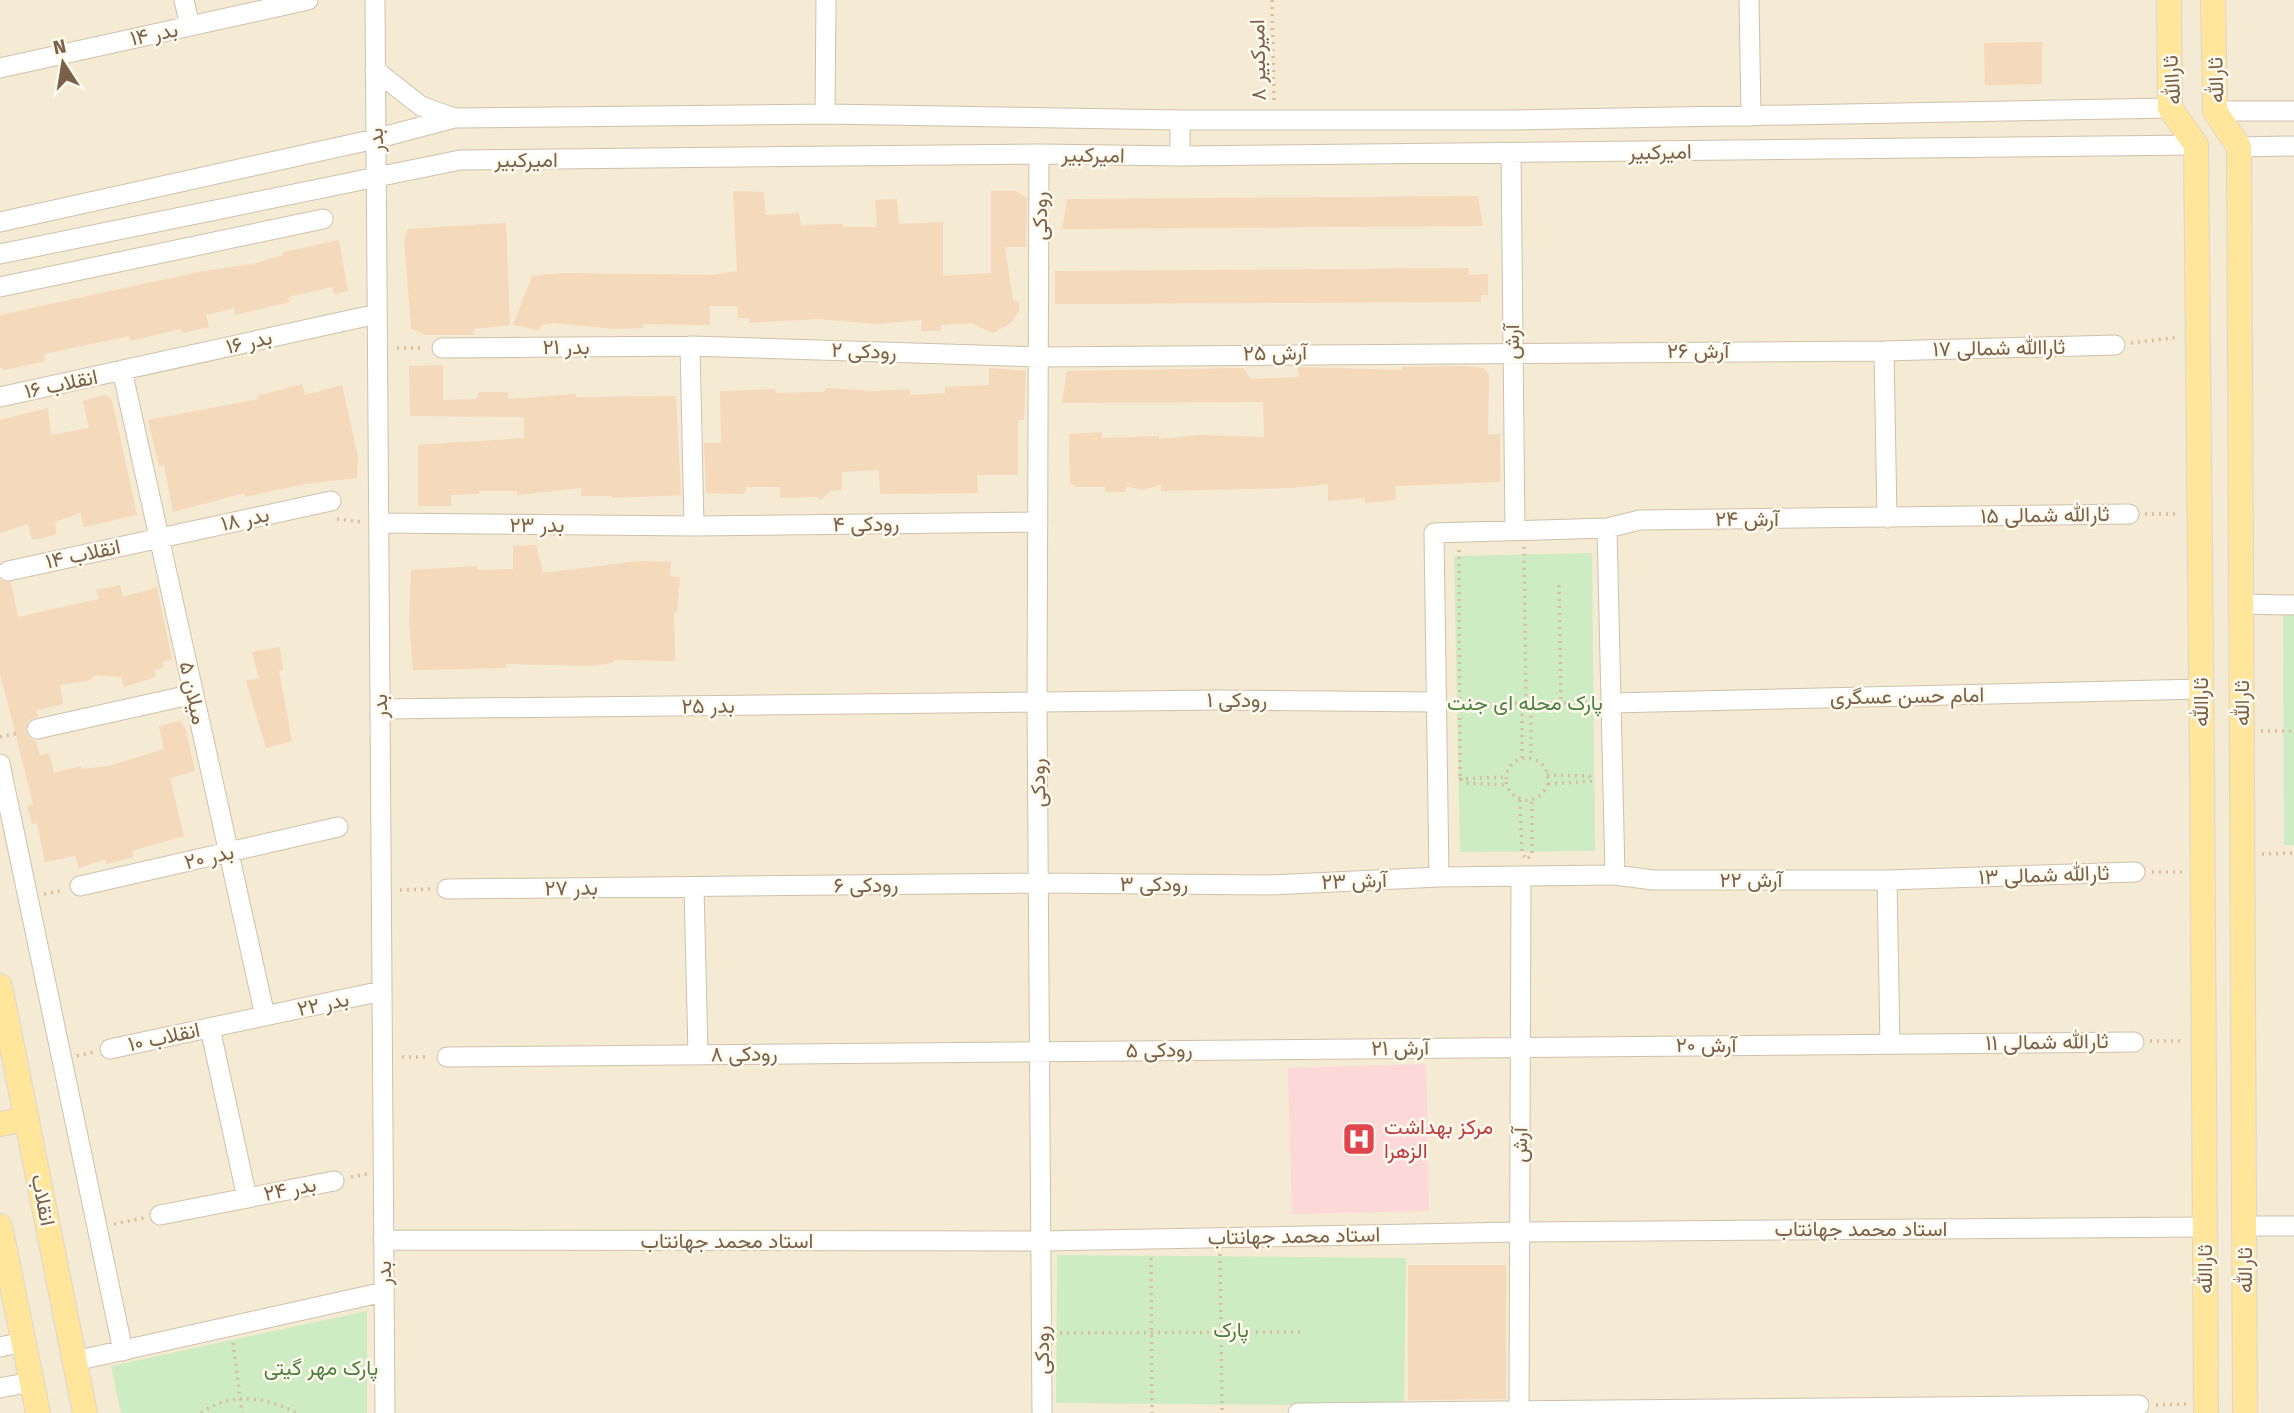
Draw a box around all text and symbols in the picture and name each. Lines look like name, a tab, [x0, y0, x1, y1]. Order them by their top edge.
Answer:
street label: بدر ۱۴	[128, 16, 180, 52]
street label: امیرکبیر ۸	[1244, 19, 1272, 101]
north arrow	[28, 28, 98, 98]
text: N	[51, 34, 68, 59]
street label: ثاراالله	[2157, 54, 2187, 106]
street label: ثارالله	[2202, 56, 2230, 103]
street label: بدر	[363, 127, 389, 154]
street label: امیرکبیر	[1627, 138, 1692, 166]
street label: امیرکبیر	[1060, 141, 1125, 169]
street label: امیرکبیر	[493, 147, 558, 173]
street label: رودکی	[1027, 192, 1053, 240]
street label: آرش	[1499, 322, 1525, 360]
street label: بدر ۱۶	[223, 324, 275, 360]
street label: بدر ۲۱	[542, 334, 590, 360]
street label: ثاراالله شمالی ۱۷	[1932, 334, 2066, 362]
street label: رودکی ۲	[831, 337, 897, 365]
street label: آرش ۲۶	[1667, 338, 1731, 364]
street label: آرش ۲۵	[1243, 339, 1309, 367]
street label: انقلاب ۱۶	[22, 364, 100, 404]
street label: بدر ۱‍۸	[219, 501, 271, 537]
street label: ثارالله شمالی ۱۵	[1980, 501, 2110, 529]
street label: آرش ۲۴	[1715, 506, 1781, 532]
street label: رودکی ۴	[833, 510, 899, 538]
street label: بدر ۲۳	[510, 512, 564, 538]
street label: انقلاب ۱۴	[43, 533, 123, 575]
street label: میلان ۵	[174, 659, 212, 727]
street label: ثاراالله	[2188, 677, 2214, 727]
street label: ثارالله	[2229, 680, 2255, 726]
street label: امام حسن عسگری	[1830, 682, 1984, 711]
street label: رودکی ۱	[1207, 687, 1267, 713]
park label: پارک محله ای جنت	[1447, 690, 1603, 717]
street label: بدر ۲۵	[681, 693, 735, 719]
street label: بدر	[367, 694, 393, 719]
street label: رودکی	[1025, 758, 1051, 808]
street label: بدر ۲۰	[182, 839, 236, 875]
street label: ثارالله شمالی ۱۳	[1978, 860, 2110, 890]
street label: آرش ۲۳	[1321, 867, 1389, 895]
street label: آرش ۲۲	[1720, 867, 1785, 893]
street label: رودکی ۶	[833, 871, 899, 899]
street label: رودکی ۳	[1120, 871, 1188, 897]
street label: بدر ۲۷	[544, 875, 598, 901]
street label: بدر ۲۲	[295, 986, 351, 1022]
street label: انقلاب ۱۰	[126, 1017, 202, 1057]
street label: ثارالله شمالی ۱۱	[1985, 1028, 2109, 1056]
street label: آرش ۲۰	[1676, 1032, 1738, 1058]
street label: آرش ۲۱	[1371, 1034, 1431, 1062]
street label: رودکی ۵	[1125, 1036, 1193, 1064]
street label: رودکی ۸	[710, 1040, 778, 1068]
place label: مرکز بهداشت الزهرا	[1384, 1114, 1493, 1164]
hospital icon: مرکز بهداشت الزهرا	[1340, 1120, 1378, 1158]
street label: آرش	[1507, 1125, 1533, 1163]
street label: بدر ۲۴	[261, 1171, 319, 1207]
street label: انقلاب	[25, 1172, 61, 1228]
street label: استاد محمد جهانتاب	[1775, 1216, 1947, 1242]
street label: استاد محمد جهانتاب	[1207, 1221, 1381, 1251]
street label: استاد محمد جهانتاب	[641, 1228, 813, 1254]
street label: ثاراالله	[2192, 1244, 2218, 1294]
street label: ثارالله	[2232, 1247, 2258, 1293]
street label: بدر	[371, 1260, 397, 1287]
park label: پارک	[1213, 1317, 1249, 1344]
street label: رودکی	[1029, 1326, 1055, 1374]
park label: پارک مهر گیتی	[264, 1355, 378, 1382]

